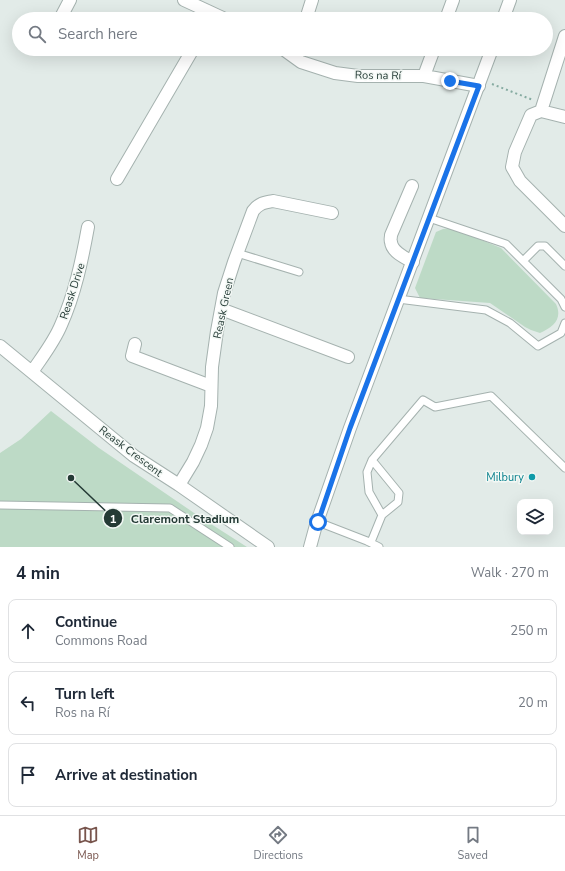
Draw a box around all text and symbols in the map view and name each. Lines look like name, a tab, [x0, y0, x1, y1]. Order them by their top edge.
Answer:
search box	[12, 12, 553, 56]
icon: search	[26, 23, 48, 45]
text: Search here	[58, 24, 138, 44]
street label: Ros na Rí	[355, 68, 403, 83]
route end	[441, 72, 459, 90]
street label: Reask Drive	[56, 261, 89, 321]
street label: Reask Green	[210, 276, 237, 340]
street label: Reask Crescent	[96, 423, 166, 480]
place label: Milbury	[486, 470, 524, 485]
marker: Milbury	[527, 472, 537, 482]
map controls	[517, 499, 553, 535]
button: layers	[517, 499, 553, 535]
callout: Claremont Stadium	[103, 506, 247, 530]
text: 1	[109, 511, 117, 527]
text: Claremont Stadium	[131, 511, 239, 527]
route start	[309, 513, 327, 531]
text: 4 min	[16, 562, 60, 585]
text: Walk · 270 m	[471, 564, 549, 582]
text: Continue	[55, 612, 117, 632]
icon: ahead	[17, 620, 39, 642]
text: 250 m	[510, 622, 548, 640]
text: Commons Road	[55, 632, 147, 650]
text: Turn left	[55, 684, 114, 704]
icon: left	[17, 692, 39, 714]
text: 20 m	[518, 694, 548, 712]
text: Ros na Rí	[55, 704, 110, 722]
icon: arrive	[17, 764, 39, 786]
text: Arrive at destination	[55, 765, 198, 785]
tab: Map	[77, 824, 99, 863]
tab: Directions	[253, 824, 303, 863]
tab: Saved	[457, 824, 488, 863]

